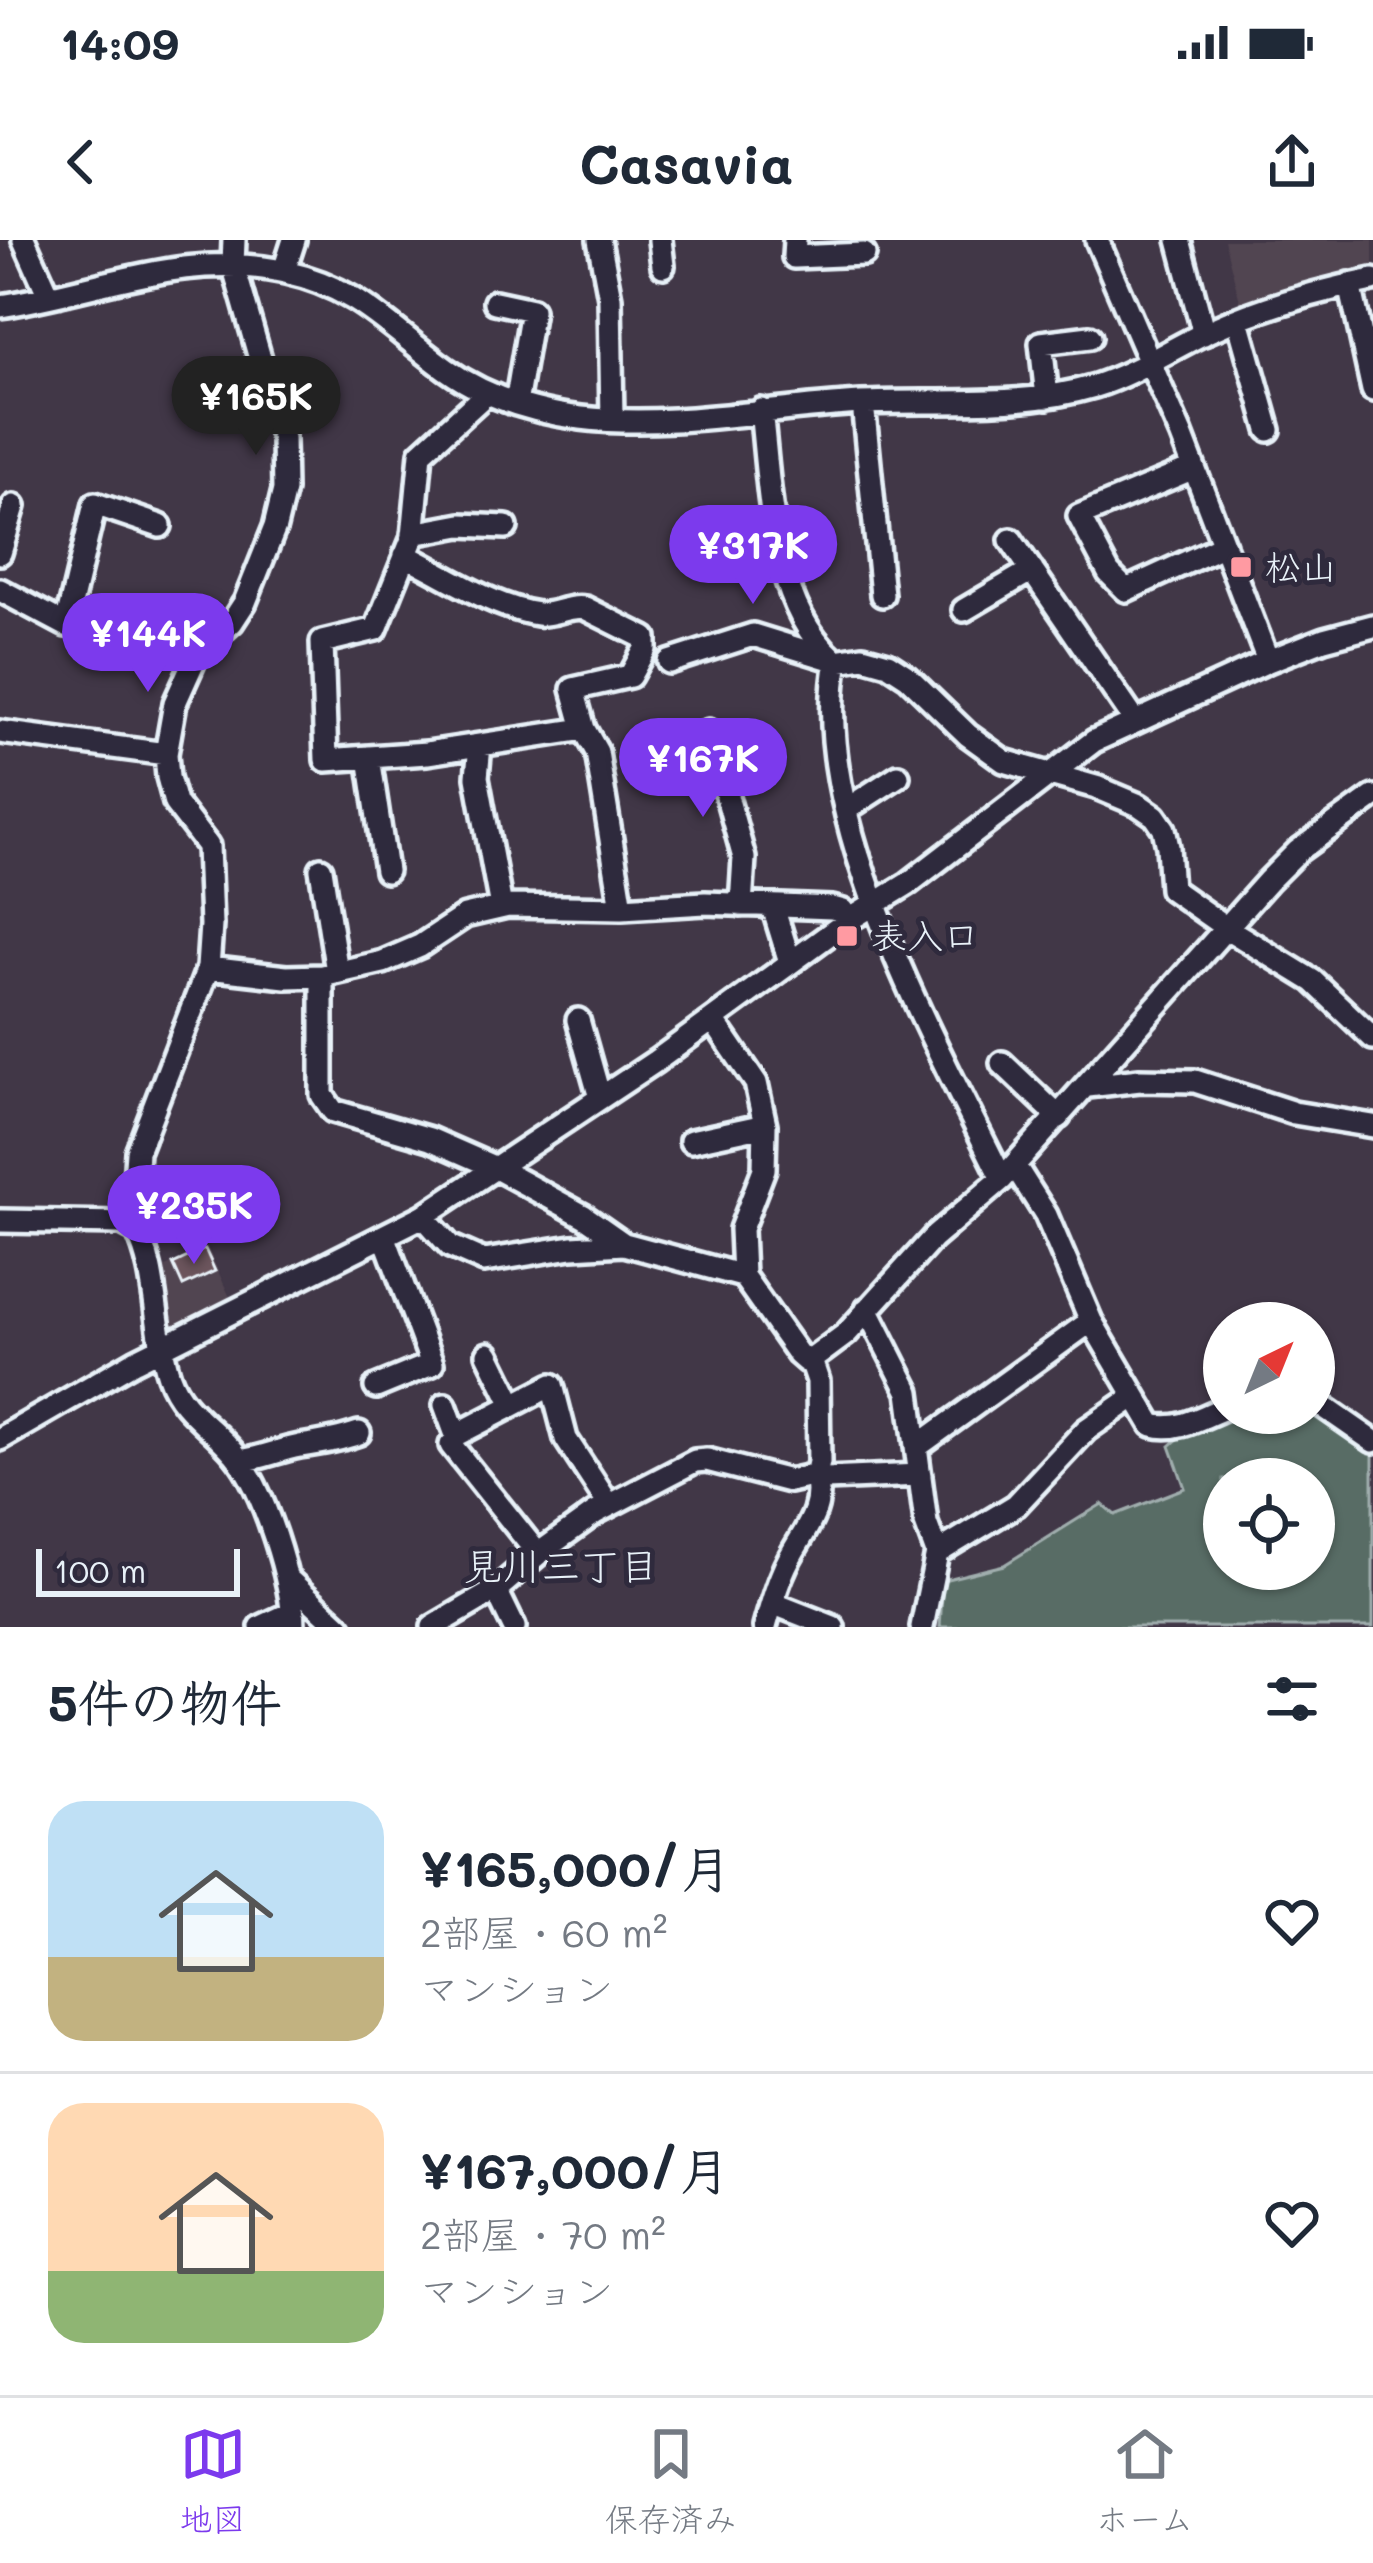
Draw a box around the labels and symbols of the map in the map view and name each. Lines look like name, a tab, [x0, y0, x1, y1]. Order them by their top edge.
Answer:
pin: ¥165K	[172, 356, 340, 458]
pin: ¥317K	[669, 505, 837, 607]
place label: 松山	[1265, 542, 1337, 589]
marker: 松山	[1228, 554, 1254, 580]
pin: ¥144K	[64, 593, 232, 695]
pin: ¥167K	[619, 718, 787, 820]
place label: 表入口	[871, 911, 979, 958]
marker: 表入口	[834, 923, 860, 949]
pin: ¥235K	[110, 1165, 278, 1267]
north arrow	[1203, 1302, 1335, 1434]
district label: 見川三丁目	[463, 1539, 659, 1590]
scale bar	[36, 1543, 240, 1596]

